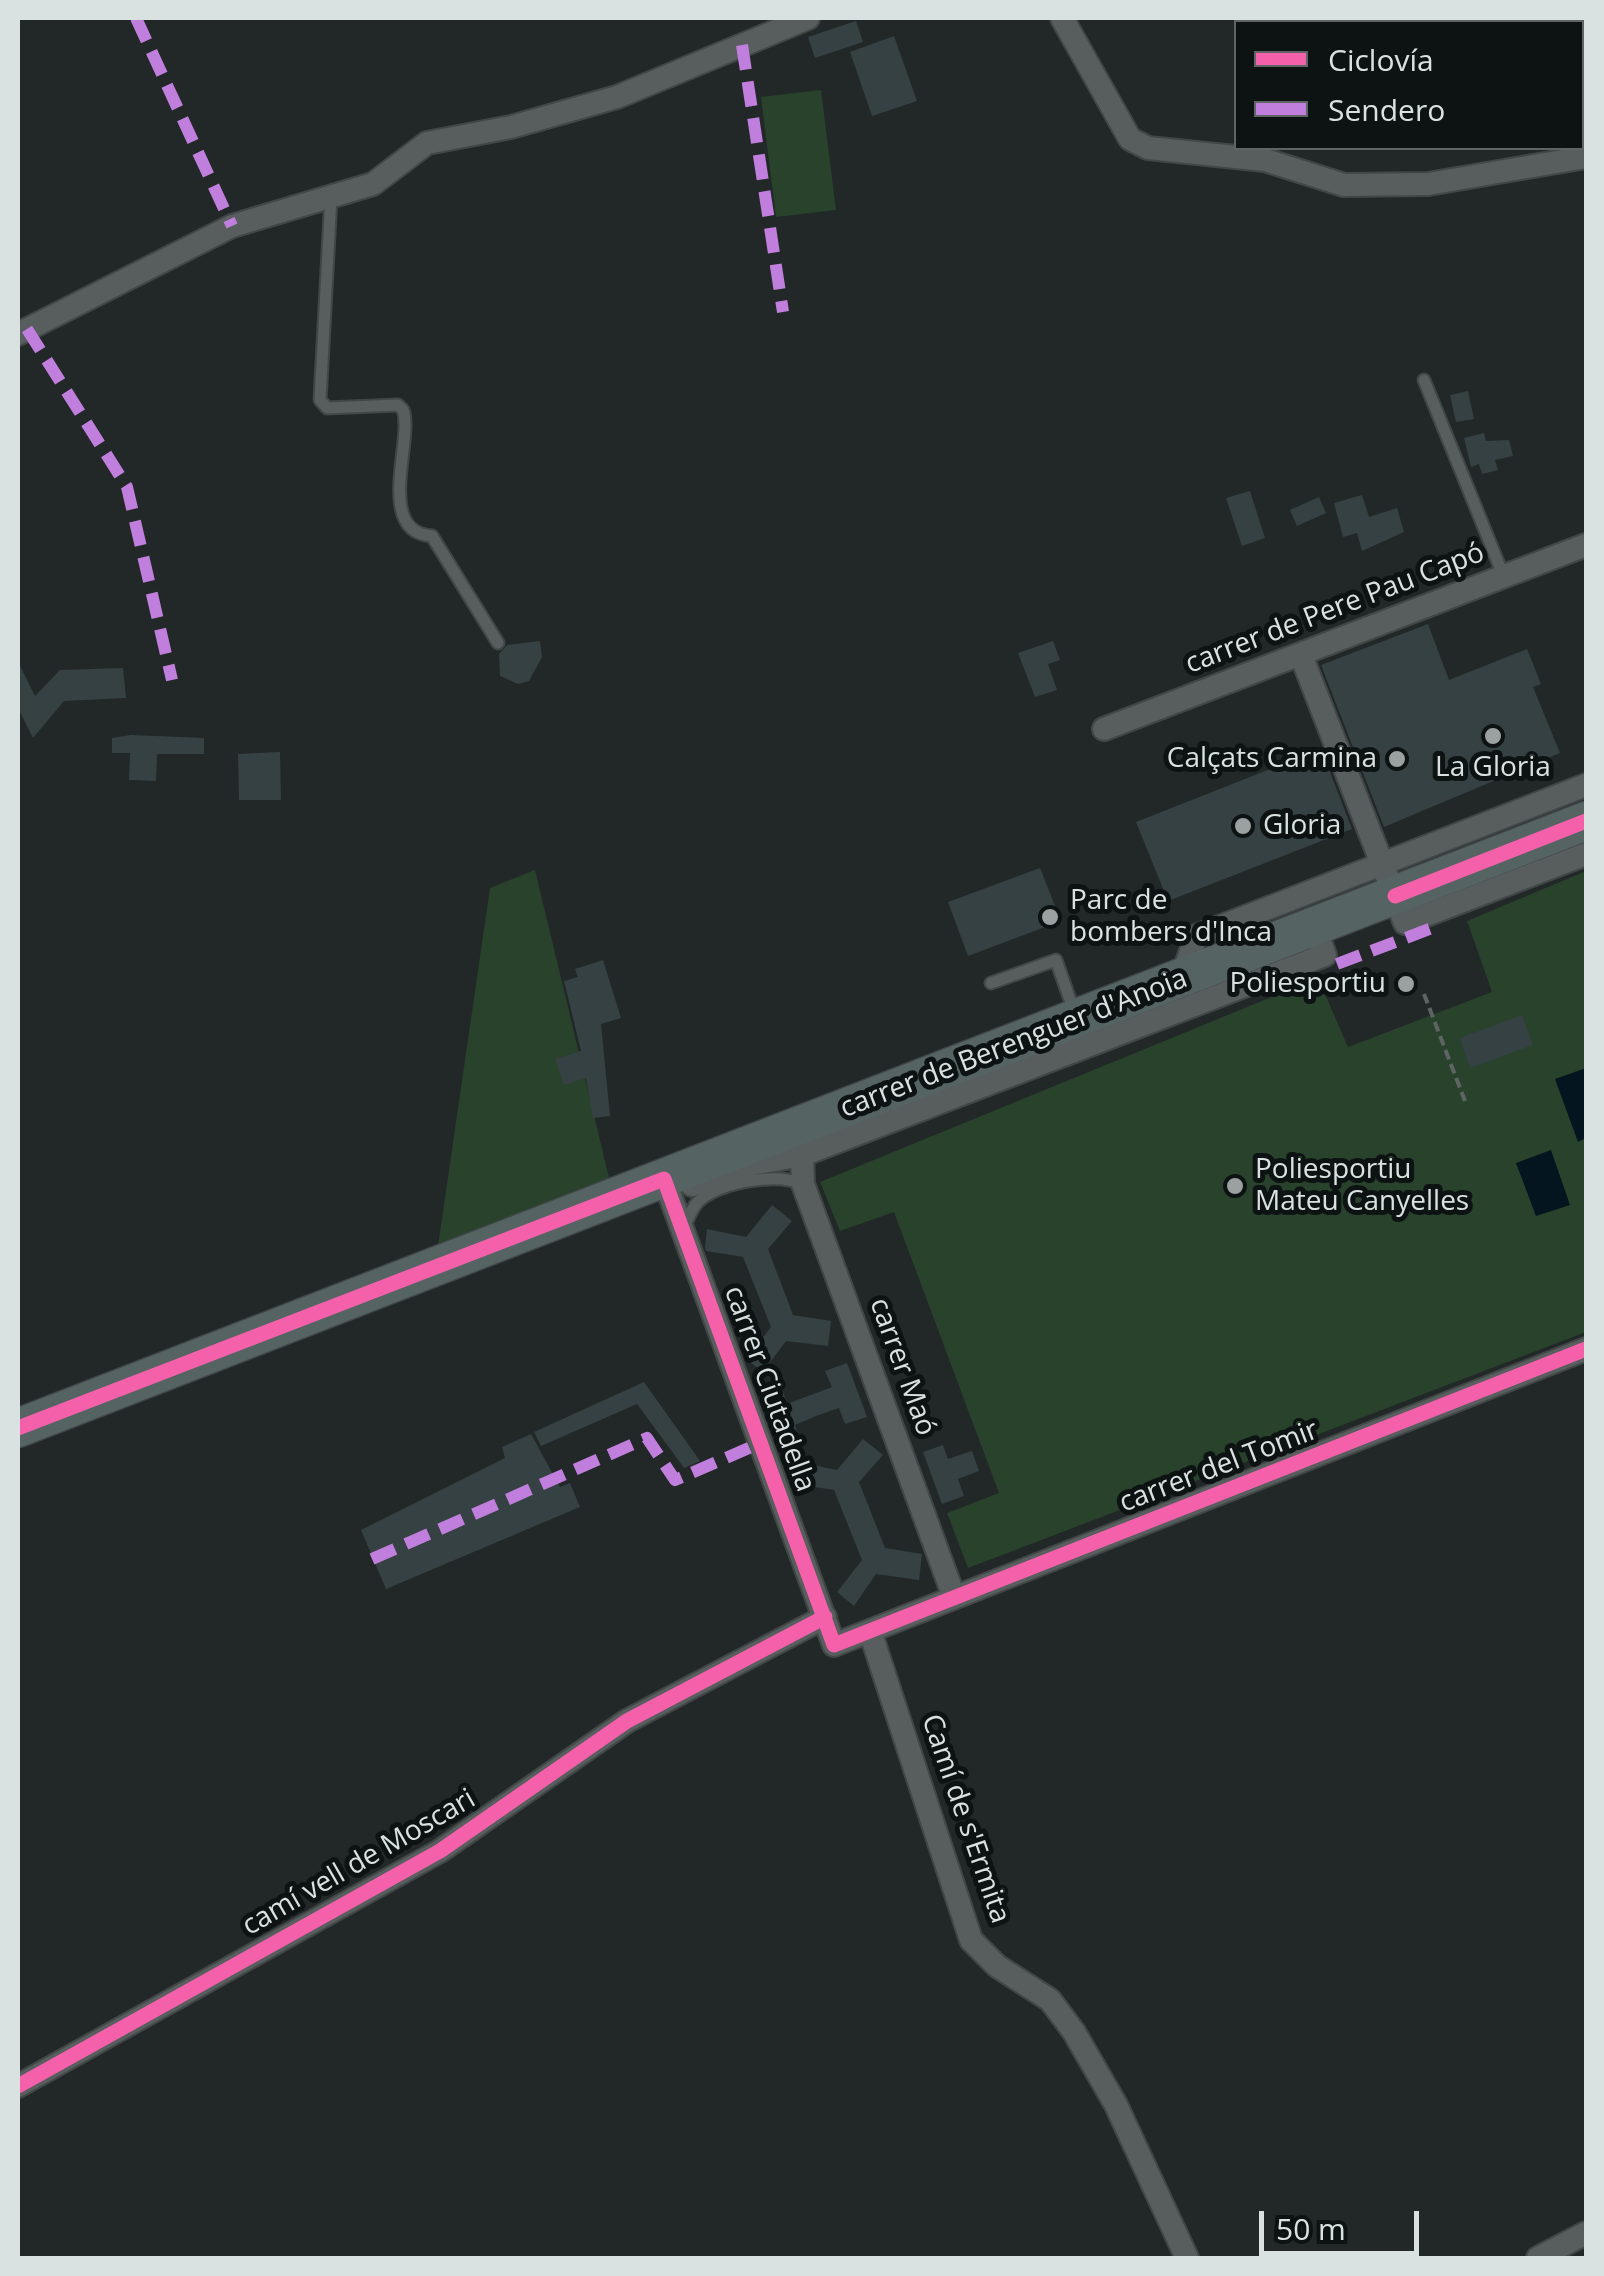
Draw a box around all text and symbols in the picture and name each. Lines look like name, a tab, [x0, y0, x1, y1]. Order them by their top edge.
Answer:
legend	[1234, 20, 1584, 150]
text: Ciclovía	[1328, 39, 1434, 80]
text: Sendero	[1328, 89, 1445, 130]
street label: carrer de Pere Pau Capó	[1181, 536, 1489, 682]
marker: La Gloria	[1482, 725, 1504, 747]
place label: Calçats Carmina	[1167, 742, 1377, 776]
marker: Calçats Carmina	[1386, 748, 1408, 770]
place label: La Gloria	[1435, 751, 1551, 785]
place label: Gloria	[1263, 809, 1341, 843]
marker: Gloria	[1232, 815, 1254, 837]
place label: Parc de bombers d'Inca	[1070, 884, 1272, 950]
marker: Parc de bombers d'Inca	[1039, 906, 1061, 928]
street label: carrer de Berenguer d'Anoia	[836, 962, 1192, 1126]
place label: Poliesportiu	[1229, 967, 1386, 1001]
marker: Poliesportiu	[1395, 973, 1417, 995]
place label: Poliesportiu Mateu Canyelles	[1255, 1153, 1469, 1219]
marker: Poliesportiu Mateu Canyelles	[1224, 1175, 1246, 1197]
street label: carrer Ciutadella	[716, 1282, 822, 1496]
street label: carrer Maó	[862, 1294, 942, 1440]
street label: carrer del Tomir	[1115, 1414, 1323, 1520]
street label: Camí de s'Ermita	[914, 1710, 1016, 1928]
street label: camí vell de Moscari	[237, 1783, 481, 1943]
scale bar	[1264, 2191, 1424, 2253]
text: 50 m	[1276, 2208, 1346, 2249]

